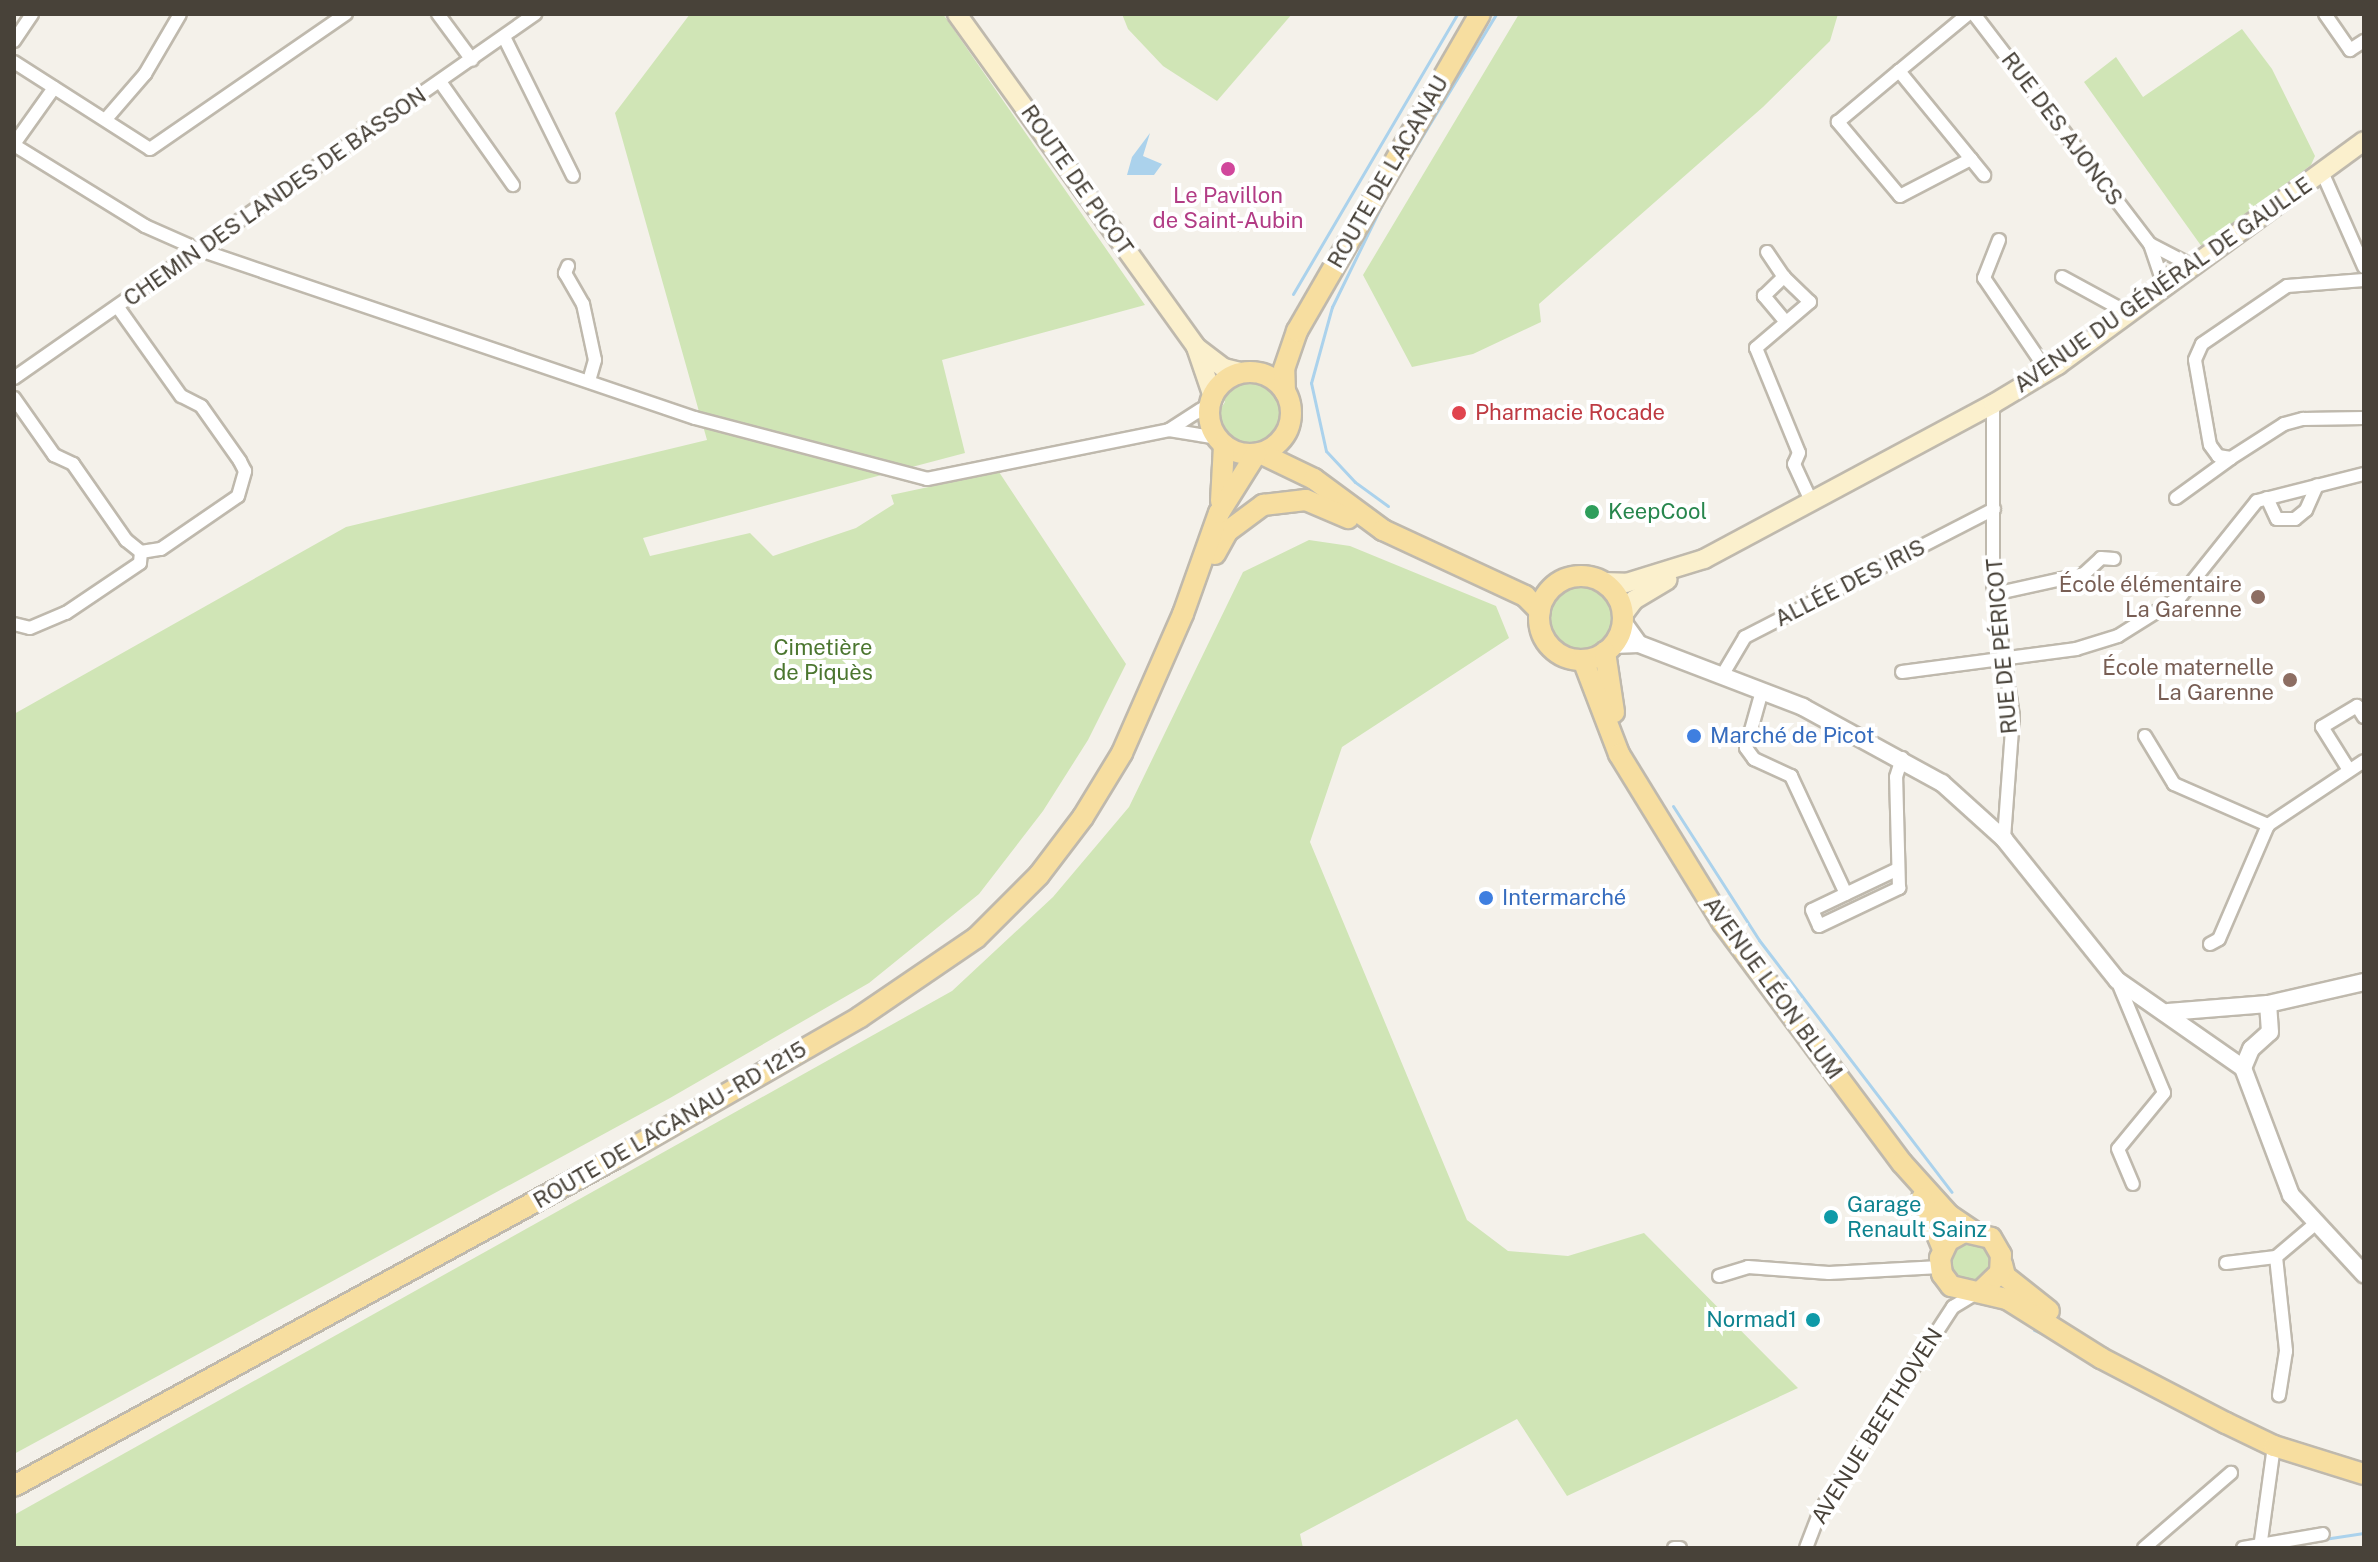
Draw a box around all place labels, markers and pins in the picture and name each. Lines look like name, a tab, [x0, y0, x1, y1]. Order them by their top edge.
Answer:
marker: Le Pavillon de Saint-Aubin	[1219, 160, 1237, 178]
place label: Le Pavillon de Saint-Aubin	[1152, 182, 1304, 234]
place label: Pharmacie Rocade	[1475, 400, 1665, 426]
marker: Pharmacie Rocade	[1450, 404, 1468, 422]
place label: KeepCool	[1608, 499, 1707, 525]
marker: KeepCool	[1583, 503, 1601, 521]
place label: École élémentaire La Garenne	[2058, 571, 2242, 622]
marker: École élémentaire La Garenne	[2249, 588, 2267, 606]
place label: École maternelle La Garenne	[2102, 654, 2274, 706]
marker: École maternelle La Garenne	[2281, 671, 2299, 689]
place label: Marché de Picot	[1710, 723, 1875, 749]
marker: Marché de Picot	[1685, 727, 1703, 745]
place label: Intermarché	[1502, 885, 1626, 911]
marker: Intermarché	[1477, 889, 1495, 907]
place label: Garage Renault Sainz	[1847, 1191, 1987, 1242]
marker: Garage Renault Sainz	[1822, 1208, 1840, 1226]
place label: Normad1	[1706, 1307, 1797, 1333]
marker: Normad1	[1804, 1311, 1822, 1329]

